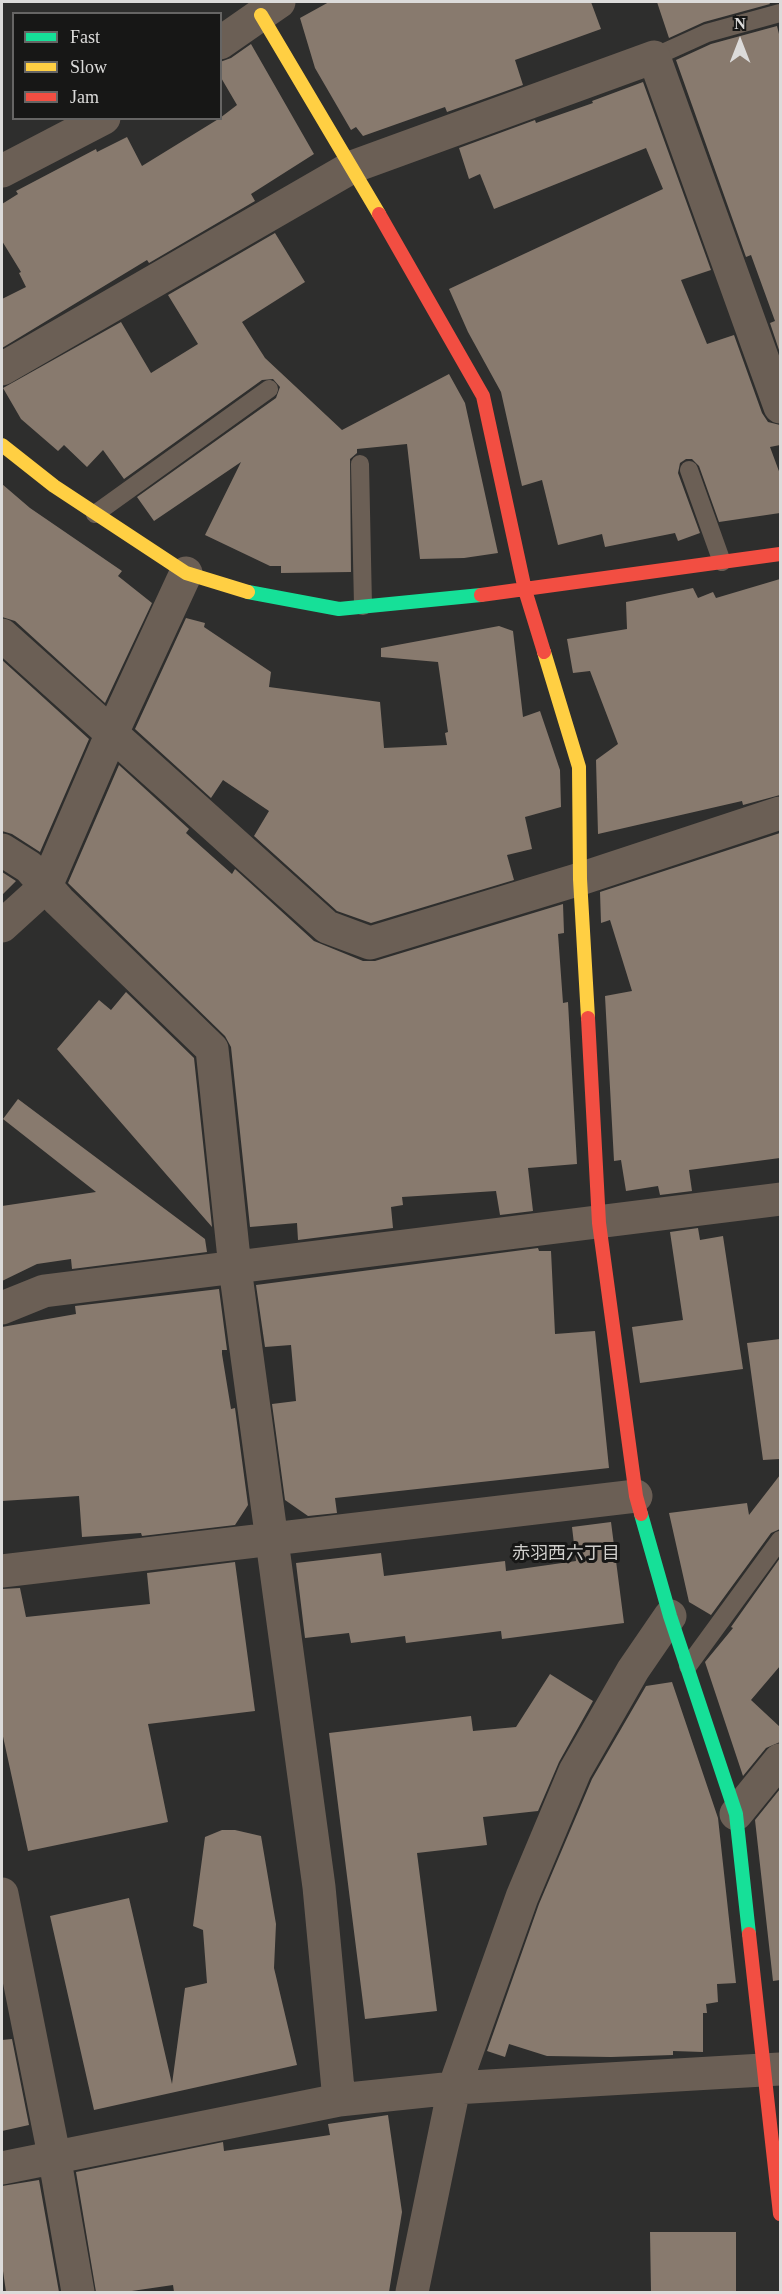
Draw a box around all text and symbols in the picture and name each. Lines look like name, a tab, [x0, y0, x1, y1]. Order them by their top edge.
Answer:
legend	[12, 12, 222, 120]
north arrow	[710, 12, 770, 72]
text: N	[734, 15, 746, 32]
text: Fast	[70, 27, 100, 47]
text: Slow	[70, 57, 107, 77]
text: Jam	[70, 87, 99, 107]
district label: 赤羽西六丁目	[512, 1541, 620, 1563]

